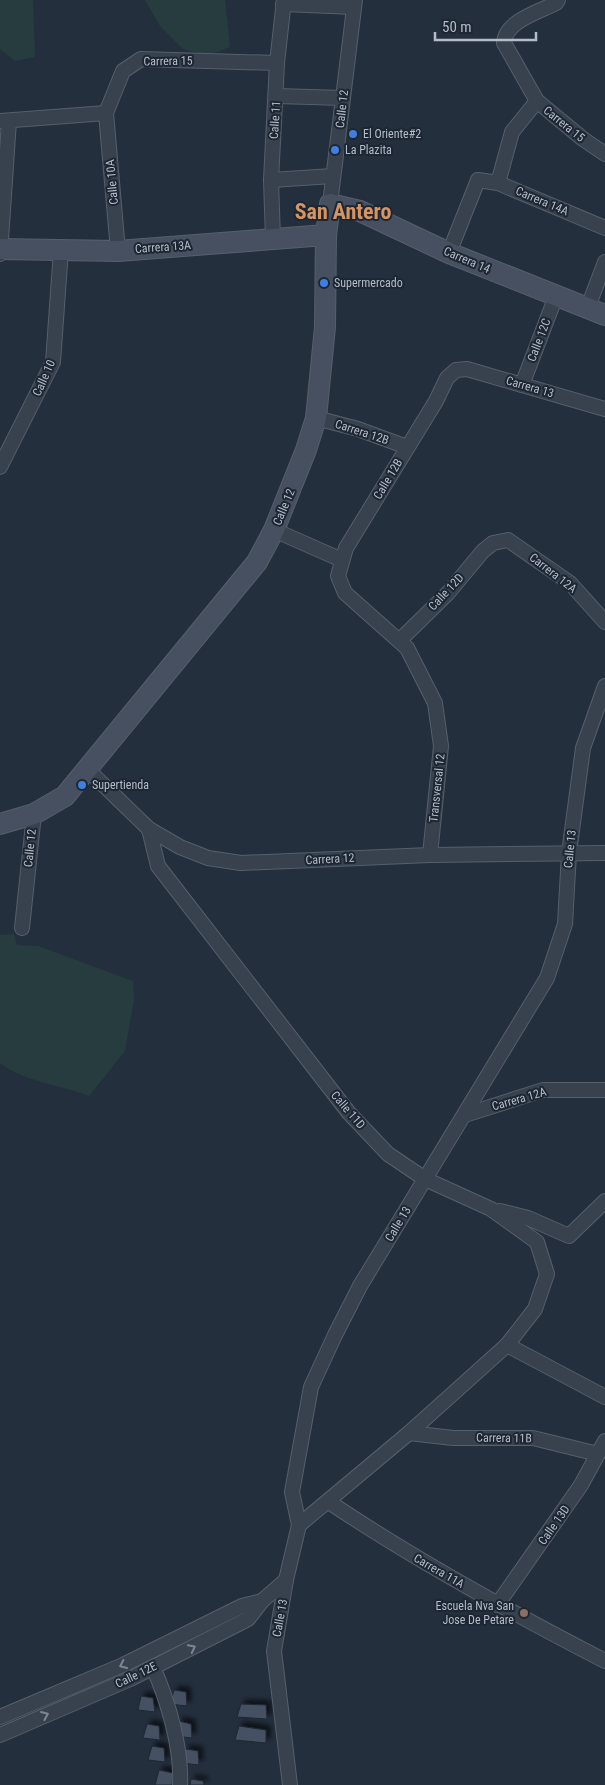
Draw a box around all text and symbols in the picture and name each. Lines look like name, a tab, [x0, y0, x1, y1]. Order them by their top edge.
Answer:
scale bar	[435, 10, 536, 42]
text: 50 m	[442, 18, 472, 36]
street label: Carrera 15	[143, 54, 193, 68]
street label: Calle 12	[333, 89, 351, 129]
street label: Calle 11	[267, 100, 283, 140]
street label: Carrera 15	[540, 103, 588, 145]
place label: El Oriente#2	[363, 127, 421, 141]
marker: El Oriente#2	[347, 128, 359, 140]
place label: La Plazita	[345, 143, 392, 157]
marker: La Plazita	[329, 144, 341, 156]
street label: Calle 10A	[103, 159, 121, 205]
street label: Carrera 14A	[513, 184, 571, 218]
district label: San Antero	[295, 199, 391, 224]
street label: Carrera 13A	[135, 238, 192, 256]
street label: Carrera 14	[442, 244, 492, 276]
place label: Supermercado	[334, 276, 403, 290]
marker: Supermercado	[318, 277, 330, 289]
street label: Calle 12C	[524, 316, 554, 364]
street label: Calle 10	[30, 358, 58, 398]
street label: Carrera 13	[504, 373, 556, 401]
street label: Carrera 12B	[333, 417, 391, 447]
street label: Calle 12B	[370, 456, 406, 502]
street label: Calle 12	[270, 487, 298, 527]
street label: Carrera 12A	[527, 550, 579, 596]
street label: Calle 12D	[425, 571, 467, 613]
street label: Transversal 12	[426, 753, 448, 823]
place label: Supertienda	[92, 778, 149, 792]
marker: Supertienda	[76, 779, 88, 791]
street label: Calle 12	[21, 828, 39, 868]
street label: Calle 13	[561, 829, 579, 869]
street label: Carrera 12	[305, 851, 355, 867]
street label: Carrera 12A	[490, 1085, 548, 1113]
street label: Calle 11D	[328, 1088, 368, 1132]
street label: Calle 13	[382, 1204, 414, 1244]
street label: Carrera 11B	[476, 1431, 532, 1445]
street label: Calle 13D	[535, 1502, 573, 1548]
street label: Carrera 11A	[411, 1551, 467, 1591]
street label: Calle 13	[270, 1598, 290, 1638]
place label: Escuela Nva San Jose De Petare	[436, 1599, 514, 1627]
marker: Escuela Nva San Jose De Petare	[518, 1607, 530, 1619]
one-way arrow	[187, 1643, 196, 1654]
street label: Calle 12E	[113, 1659, 159, 1691]
one-way arrow	[119, 1659, 128, 1669]
one-way arrow	[40, 1711, 48, 1721]

